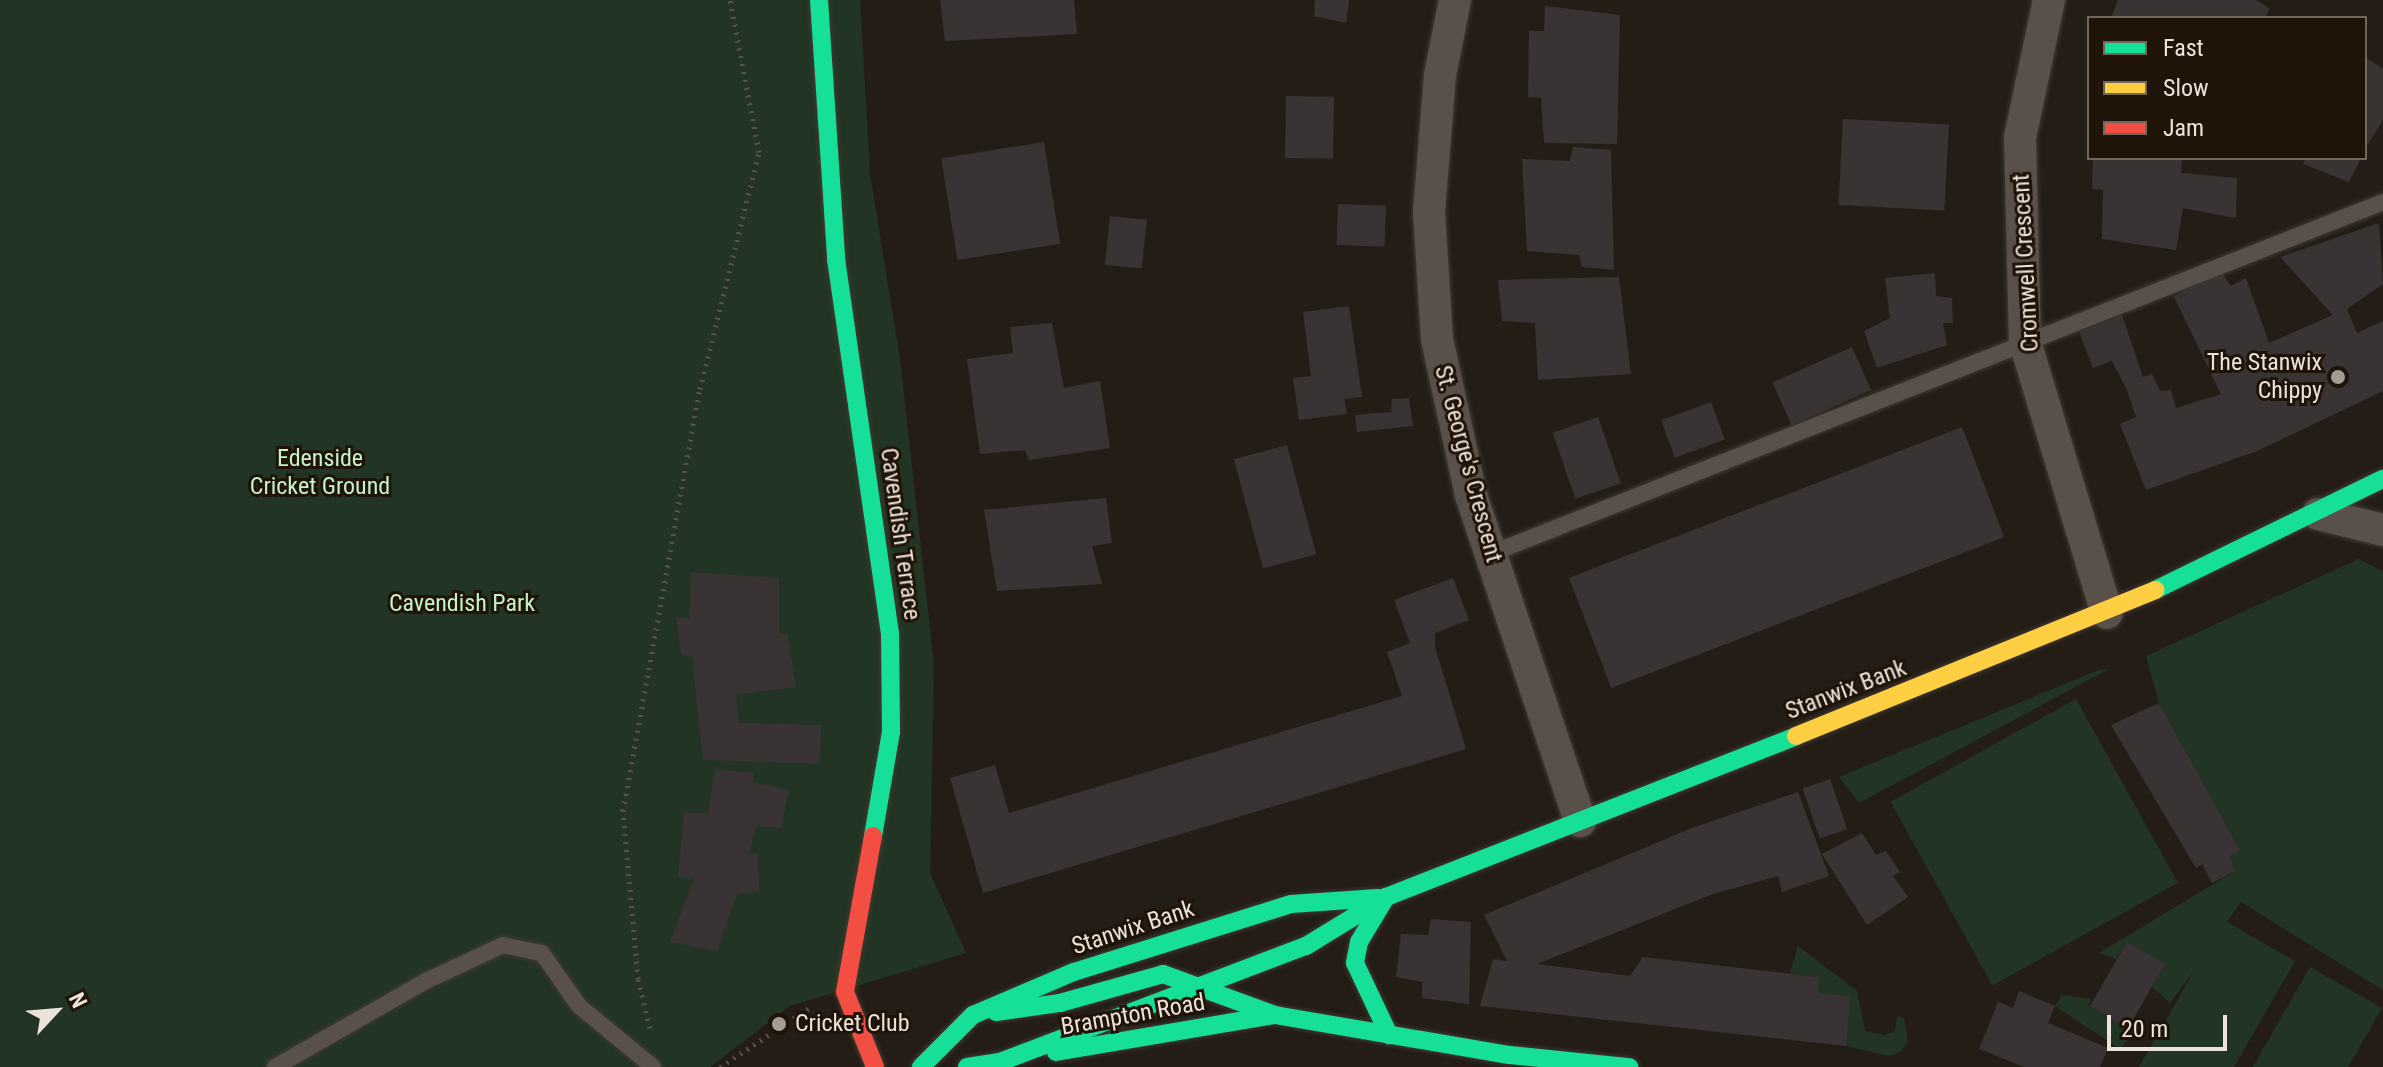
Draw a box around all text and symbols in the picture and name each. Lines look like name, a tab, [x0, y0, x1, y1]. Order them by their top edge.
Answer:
legend	[2087, 16, 2367, 160]
text: Fast	[2163, 34, 2204, 62]
text: Slow	[2163, 74, 2209, 102]
text: Jam	[2163, 114, 2204, 142]
street label: Cromwell Crescent	[2007, 173, 2045, 353]
place label: The Stanwix Chippy	[2207, 349, 2322, 405]
street label: St. George's Crescent	[1428, 362, 1508, 566]
marker: The Stanwix Chippy	[2329, 368, 2347, 386]
park label: Edenside Cricket Ground	[250, 445, 390, 501]
street label: Cavendish Terrace	[874, 446, 926, 622]
park label: Cavendish Park	[389, 590, 535, 618]
street label: Stanwix Bank	[1782, 654, 1910, 726]
street label: Stanwix Bank	[1068, 895, 1198, 961]
north arrow	[16, 971, 96, 1051]
street label: Brampton Road	[1059, 988, 1207, 1042]
text: N	[64, 989, 92, 1012]
scale bar	[2111, 999, 2231, 1049]
place label: Cricket Club	[795, 1010, 910, 1038]
marker: Cricket Club	[770, 1015, 788, 1033]
text: 20 m	[2121, 1015, 2168, 1043]

